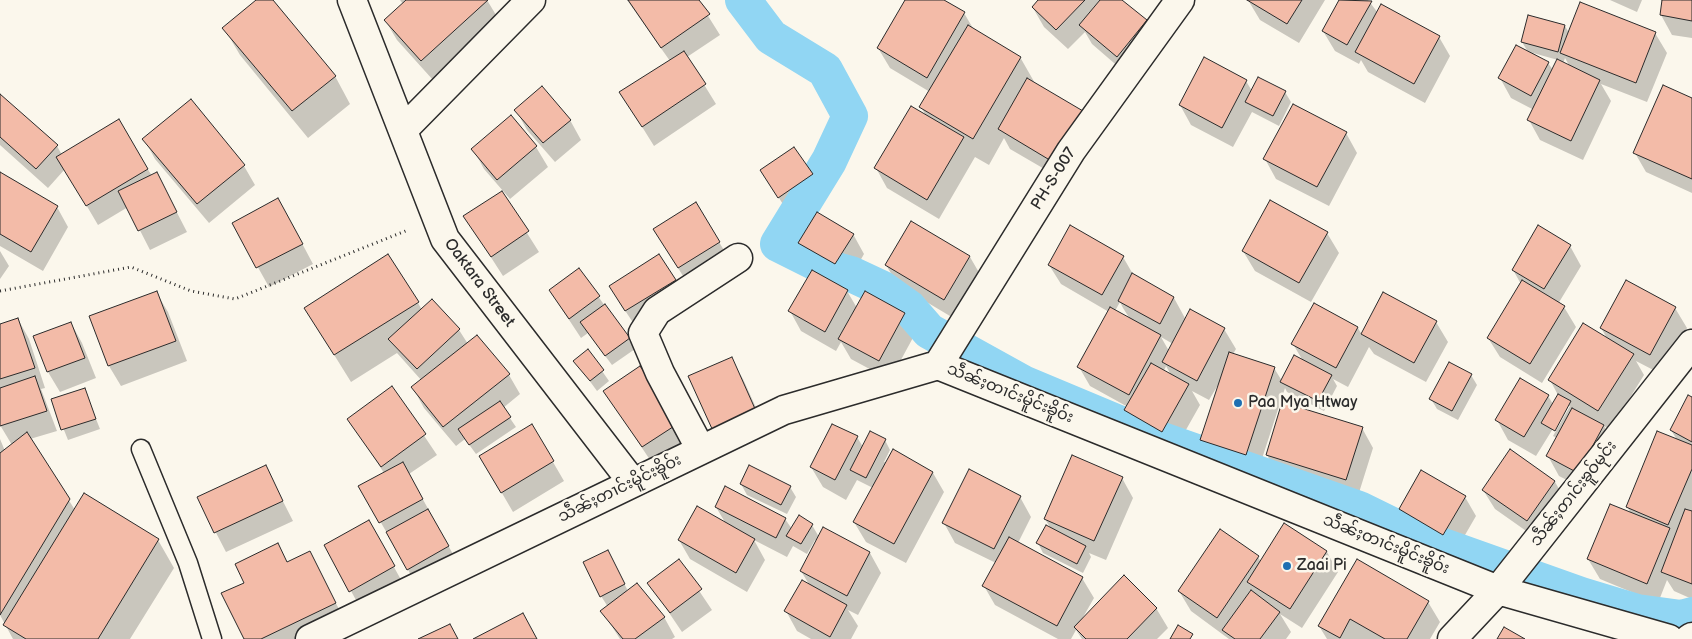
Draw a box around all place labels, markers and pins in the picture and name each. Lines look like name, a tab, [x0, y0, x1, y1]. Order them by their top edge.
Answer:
place label: Paa Mya Htway	[1248, 393, 1357, 413]
marker: Paa Mya Htway	[1232, 397, 1244, 409]
place label: Zaai Pi	[1297, 556, 1347, 576]
marker: Zaai Pi	[1281, 560, 1293, 572]

